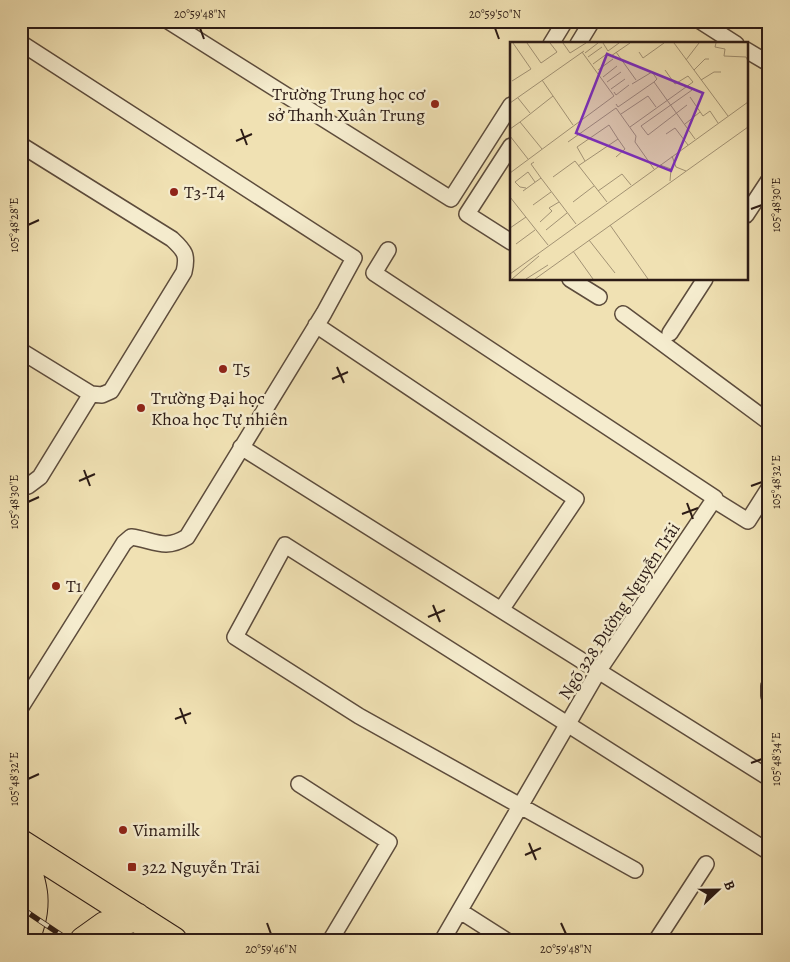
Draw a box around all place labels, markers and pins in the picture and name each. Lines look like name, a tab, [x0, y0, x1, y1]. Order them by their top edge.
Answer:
place label: Trường Trung học cơ sở Thanh Xuân Trung	[268, 82, 426, 127]
marker: Trường Trung học cơ sở Thanh Xuân Trung	[429, 98, 441, 110]
place label: T3-T4	[184, 180, 225, 204]
marker: T3-T4	[168, 186, 180, 198]
place label: T5	[233, 357, 251, 381]
marker: T5	[217, 363, 229, 375]
place label: Trường Đại học Khoa học Tự nhiên	[151, 386, 288, 431]
marker: Trường Đại học Khoa học Tự nhiên	[135, 402, 147, 414]
place label: T1	[66, 574, 82, 598]
marker: T1	[50, 580, 62, 592]
place label: Vinamilk	[132, 818, 200, 842]
marker: Vinamilk	[117, 824, 129, 836]
place label: 322 Nguyễn Trãi	[142, 855, 260, 879]
marker: 322 Nguyễn Trãi	[126, 861, 138, 873]

